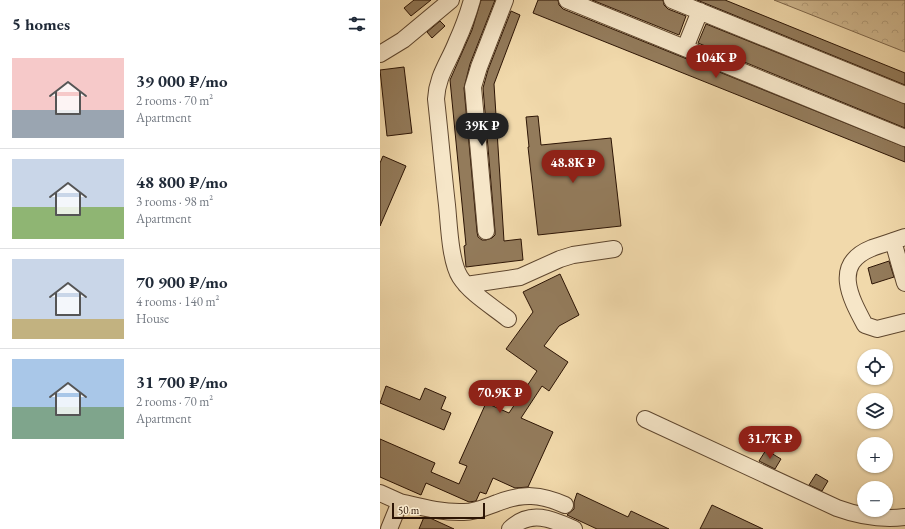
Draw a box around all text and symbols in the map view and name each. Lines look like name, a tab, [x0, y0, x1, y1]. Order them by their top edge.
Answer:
text: 5 homes	[12, 13, 70, 35]
icon: filters	[346, 13, 368, 35]
pin: 104K ₽	[683, 45, 749, 79]
text: 104K ₽	[695, 49, 737, 66]
text: 39 000 ₽/mo	[136, 70, 228, 92]
icon: home	[44, 74, 92, 122]
text: 2 rooms · 70 m²	[136, 92, 213, 109]
text: Apartment	[136, 109, 191, 126]
pin: 39K ₽	[454, 113, 510, 147]
text: 39K ₽	[465, 117, 499, 134]
pin: 48.8K ₽	[536, 150, 610, 184]
text: 48.8K ₽	[551, 154, 595, 171]
text: 48 800 ₽/mo	[136, 171, 228, 193]
icon: home	[44, 175, 92, 223]
text: 3 rooms · 98 m²	[136, 193, 213, 210]
text: Apartment	[136, 210, 191, 227]
text: 70 900 ₽/mo	[136, 271, 228, 293]
icon: home	[44, 275, 92, 323]
text: 4 rooms · 140 m²	[136, 293, 220, 310]
text: House	[136, 310, 169, 327]
map controls	[857, 349, 893, 517]
button: locate	[857, 349, 893, 385]
text: 31 700 ₽/mo	[136, 371, 228, 393]
icon: home	[44, 375, 92, 423]
pin: 70.9K ₽	[463, 380, 537, 414]
text: 70.9K ₽	[478, 384, 522, 401]
text: 2 rooms · 70 m²	[136, 393, 213, 410]
button: layers	[857, 393, 893, 429]
text: Apartment	[136, 410, 191, 427]
pin: 31.7K ₽	[733, 426, 807, 460]
text: 31.7K ₽	[748, 430, 792, 447]
button: +	[857, 437, 893, 473]
button: −	[857, 481, 893, 517]
scale bar	[392, 501, 485, 520]
text: 50 m	[398, 503, 419, 517]

